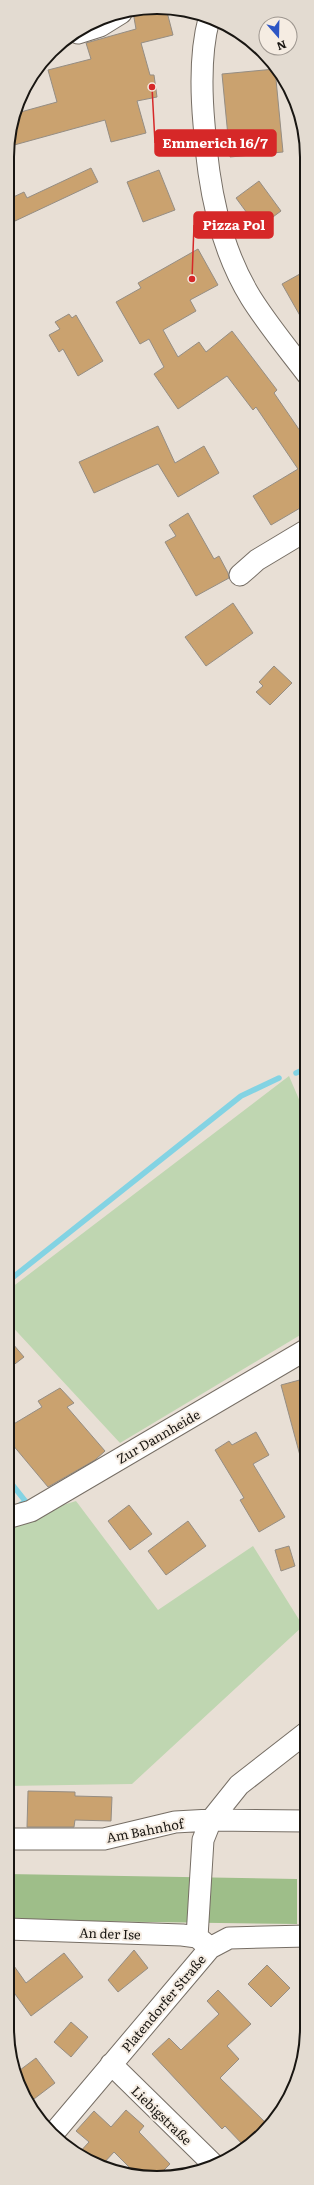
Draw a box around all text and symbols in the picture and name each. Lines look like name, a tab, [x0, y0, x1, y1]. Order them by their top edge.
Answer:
north arrow	[258, 16, 298, 56]
text: N	[275, 37, 289, 55]
callout: Emmerich 16/7	[155, 130, 276, 156]
text: Emmerich 16/7	[162, 132, 268, 152]
callout: Pizza Pol	[194, 212, 273, 238]
text: Pizza Pol	[203, 214, 265, 234]
street label: Zur Dannheide	[113, 1404, 203, 1468]
street label: Am Bahnhof	[105, 1813, 186, 1847]
street label: An der Ise	[79, 1922, 141, 1944]
street label: Platendorfer Straße	[116, 1950, 210, 2056]
street label: Liebigstraße	[127, 2081, 197, 2149]

